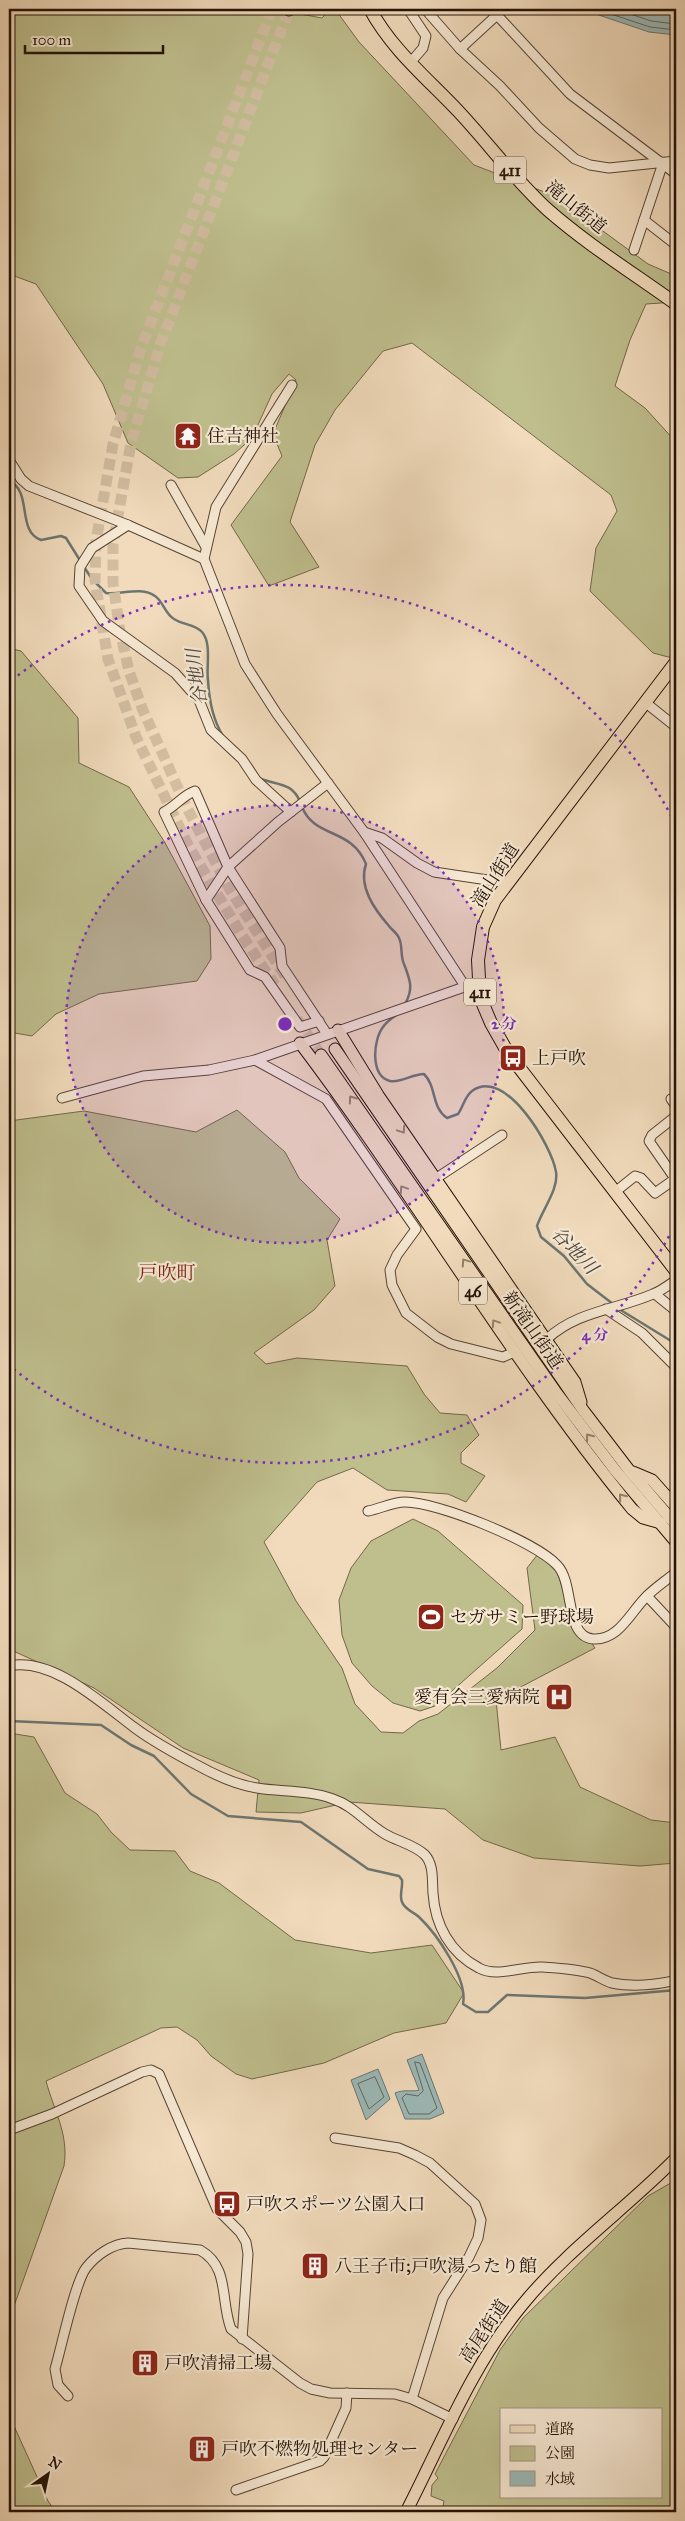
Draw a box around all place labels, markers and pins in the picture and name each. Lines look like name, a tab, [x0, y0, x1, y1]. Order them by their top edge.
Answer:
temple icon: 住吉神社	[173, 421, 203, 451]
place label: 住吉神社	[207, 425, 279, 447]
centre of rings	[276, 1015, 294, 1033]
bus stop icon: 上戸吹	[498, 1043, 528, 1073]
place label: 上戸吹	[532, 1047, 586, 1069]
sports icon: セガサミー野球場	[416, 1602, 446, 1632]
place label: セガサミー野球場	[450, 1606, 594, 1628]
hospital icon: 愛有会三愛病院	[544, 1682, 574, 1712]
place label: 愛有会三愛病院	[414, 1686, 540, 1708]
bus stop icon: 戸吹スポーツ公園入口	[212, 2189, 242, 2219]
place label: 戸吹スポーツ公園入口	[246, 2193, 425, 2215]
building icon: 八王子市;戸吹湯ったり館	[300, 2251, 330, 2281]
place label: 八王子市;戸吹湯ったり館	[334, 2255, 537, 2277]
building icon: 戸吹清掃工場	[130, 2348, 160, 2378]
place label: 戸吹清掃工場	[164, 2352, 272, 2374]
building icon: 戸吹不燃物処理センター	[187, 2434, 217, 2464]
place label: 戸吹不燃物処理センター	[221, 2438, 418, 2460]

